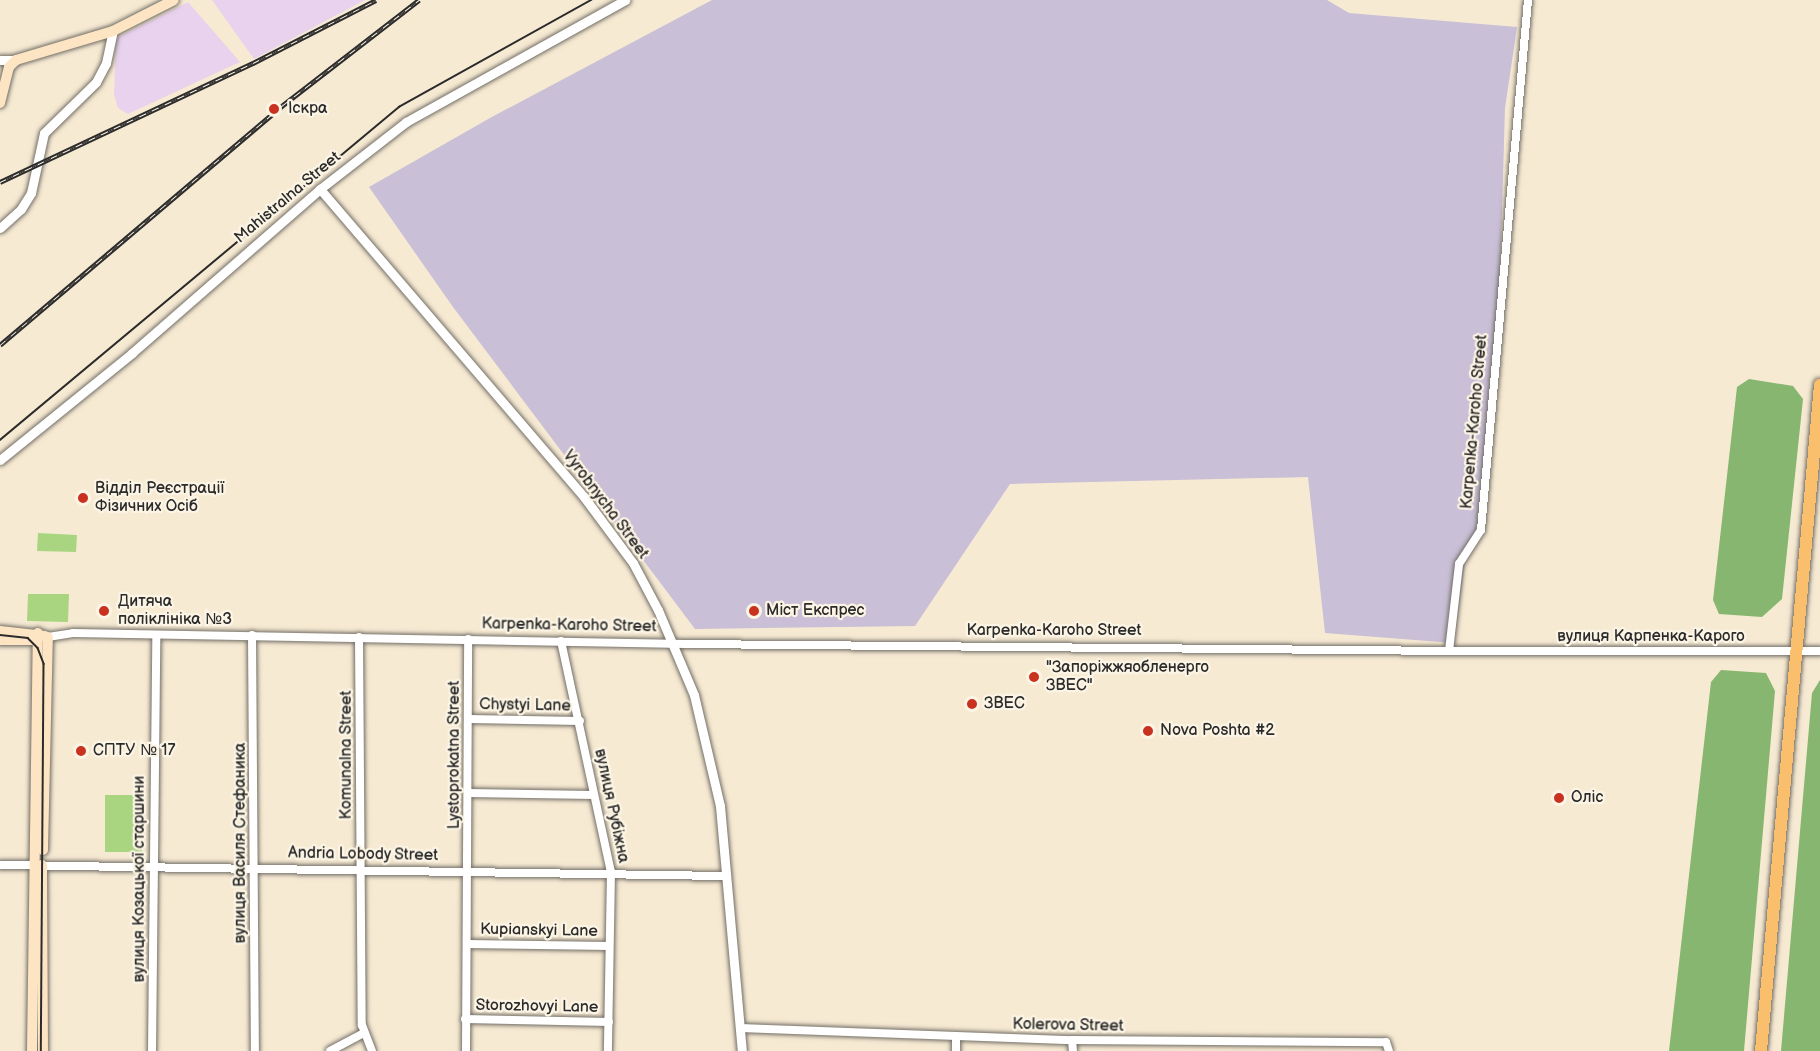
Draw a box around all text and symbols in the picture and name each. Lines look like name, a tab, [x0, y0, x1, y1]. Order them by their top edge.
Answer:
place label: Іскра	[288, 99, 327, 119]
marker: Іскра	[265, 100, 283, 118]
street label: Mahistralna Street	[231, 148, 345, 248]
street label: Karpenka-Karoho Street	[1458, 334, 1492, 510]
street label: Vyrobnycha Street	[558, 447, 652, 563]
place label: Відділ Реєстрації Фізичних Осіб	[95, 479, 224, 517]
marker: Відділ Реєстрації Фізичних Осіб	[76, 491, 90, 505]
place label: Дитяча поліклініка №3	[118, 592, 232, 630]
place label: Мiст Експрес	[766, 601, 864, 621]
marker: Дитяча поліклініка №3	[95, 602, 113, 620]
marker: Мiст Експрес	[747, 604, 761, 618]
street label: Karpenka-Karoho Street	[481, 615, 657, 637]
street label: Karpenka-Karoho Street	[966, 621, 1142, 641]
street label: вулиця Карпенка-Карого	[1557, 627, 1745, 647]
place label: "Запоріжжяобленерго ЗВЕС"	[1046, 658, 1209, 696]
marker: "Запоріжжяобленерго ЗВЕС"	[1027, 670, 1041, 684]
street label: Lystoprokatna Street	[445, 681, 465, 829]
street label: Komunalna Street	[337, 690, 357, 820]
place label: ЗВЕС	[984, 694, 1025, 714]
street label: Chystyi Lane	[479, 696, 571, 716]
marker: ЗВЕС	[965, 697, 979, 711]
place label: Nova Poshta #2	[1160, 721, 1275, 741]
marker: Nova Poshta #2	[1141, 724, 1155, 738]
place label: СПТУ № 17	[93, 741, 175, 761]
street label: вулиця Василя Стефаника	[231, 743, 251, 943]
marker: СПТУ № 17	[74, 744, 88, 758]
street label: вулиця Рубіжна	[590, 747, 632, 865]
street label: вулиця Козацької старшини	[130, 776, 150, 982]
place label: Оліс	[1571, 788, 1603, 808]
marker: Оліс	[1552, 791, 1566, 805]
street label: Andria Lobody Street	[287, 844, 439, 866]
street label: Kupianskyi Lane	[480, 920, 598, 942]
street label: Storozhovyi Lane	[475, 996, 599, 1018]
street label: Kolerova Street	[1012, 1015, 1124, 1037]

